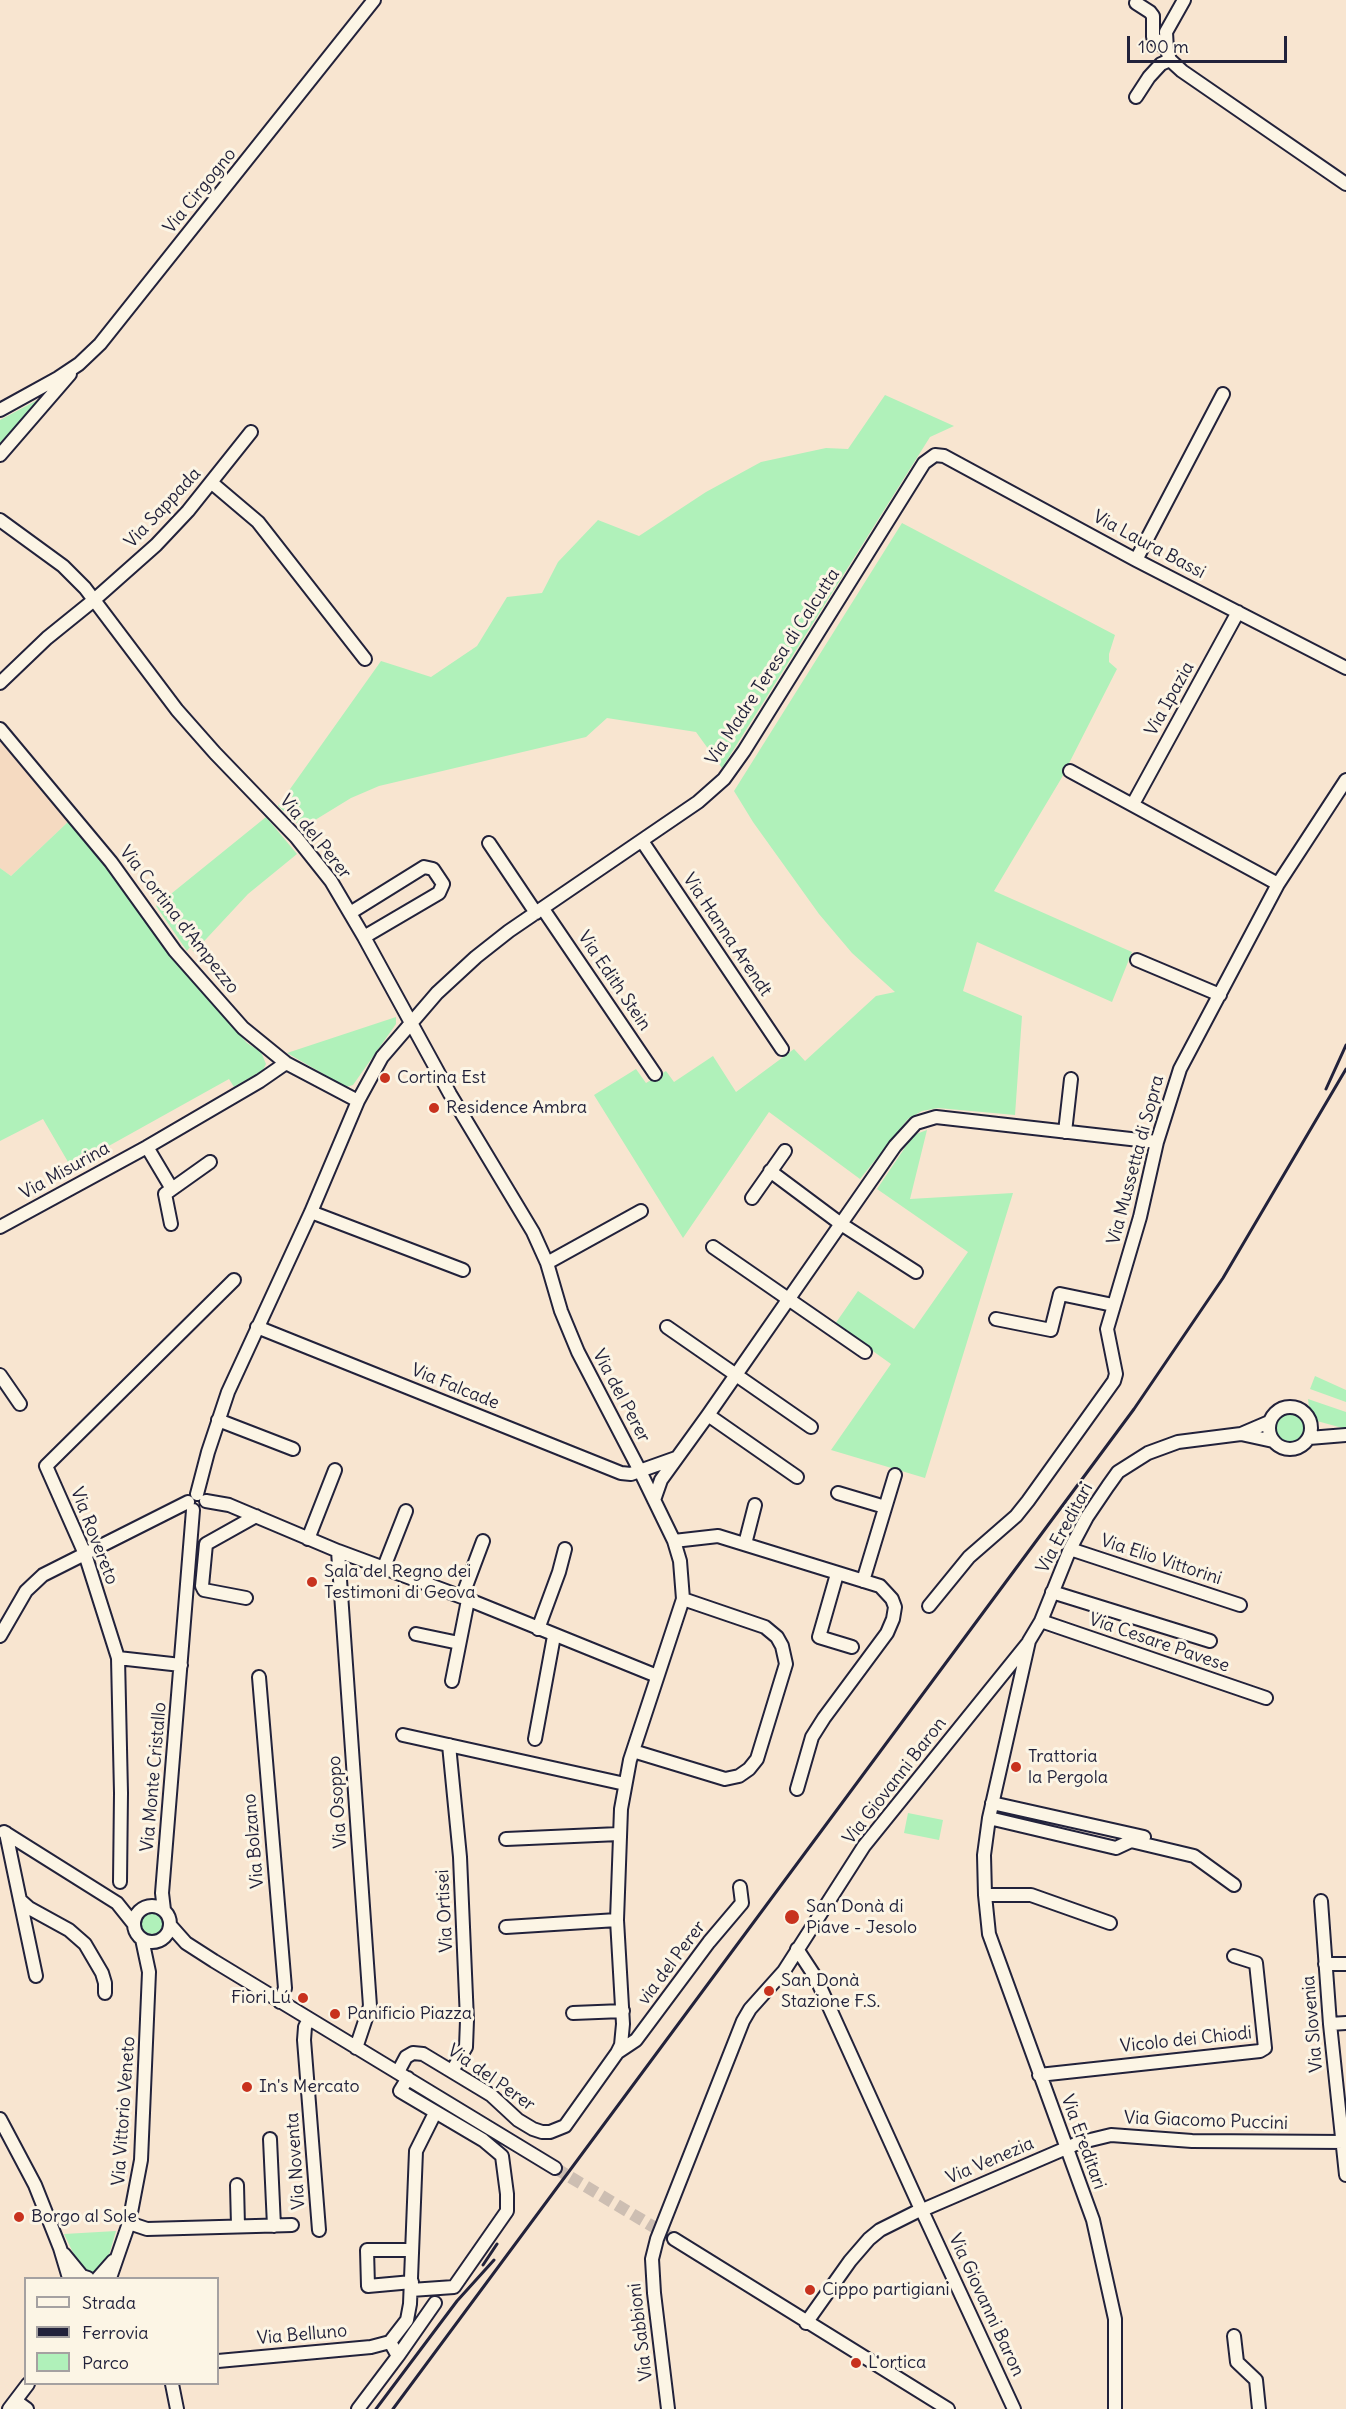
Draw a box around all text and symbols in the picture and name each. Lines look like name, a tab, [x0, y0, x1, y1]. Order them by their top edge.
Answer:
scale bar	[1130, 24, 1290, 62]
text: 100 m	[1138, 35, 1189, 58]
street label: Via Cirgogno	[159, 144, 241, 238]
street label: Via Sappada	[120, 463, 206, 553]
street label: Via Laura Bassi	[1089, 506, 1209, 584]
street label: Via Madre Teresa di Calcutta	[701, 565, 845, 769]
street label: Via Ipazia	[1141, 658, 1199, 740]
street label: Via del Perer	[274, 791, 356, 883]
street label: Via Cortina d'Ampezzo	[114, 842, 244, 998]
street label: Via Hanna Arendt	[678, 869, 776, 1001]
street label: Via Edith Stein	[573, 927, 655, 1035]
place label: Cortina Est	[397, 1067, 486, 1089]
marker: Cortina Est	[378, 1071, 392, 1085]
street label: Via Mussetta di Sopra	[1103, 1073, 1169, 1247]
place label: Residence Ambra	[446, 1097, 587, 1119]
marker: Residence Ambra	[427, 1101, 441, 1115]
street label: Via Misurina	[16, 1138, 114, 1204]
street label: Via del Perer	[588, 1346, 654, 1446]
street label: Via Falcade	[408, 1360, 502, 1414]
street label: Via Ereditari	[1032, 1479, 1098, 1577]
street label: Via Rovereto	[66, 1484, 122, 1588]
street label: Via Elio Vittorini	[1098, 1530, 1224, 1590]
place label: Sala del Regno dei Testimoni di Geova	[324, 1561, 475, 1604]
marker: Sala del Regno dei Testimoni di Geova	[305, 1575, 319, 1589]
street label: Via Cesare Pavese	[1086, 1609, 1232, 1677]
street label: Via Monte Cristallo	[137, 1701, 171, 1853]
street label: Via Giovanni Baron	[839, 1713, 951, 1849]
place label: Trattoria la Pergola	[1028, 1746, 1108, 1788]
street label: Via Osoppo	[324, 1755, 352, 1849]
marker: Trattoria la Pergola	[1009, 1760, 1023, 1774]
street label: Via Bolzano	[239, 1793, 269, 1889]
street label: Via Ortisei	[432, 1869, 458, 1953]
place label: San Donà di Piave - Jesolo	[806, 1896, 917, 1938]
marker: San Donà di Piave - Jesolo	[783, 1908, 801, 1926]
street label: via del Perer	[633, 1917, 711, 2009]
place label: San Donà Stazione F.S.	[781, 1970, 880, 2012]
street label: Via Slovenia	[1298, 1975, 1328, 2073]
marker: San Donà Stazione F.S.	[762, 1984, 776, 1998]
place label: Fiori Lú	[231, 1987, 291, 2009]
marker: Fiori Lú	[296, 1991, 310, 2005]
place label: Panificio Piazza	[347, 2003, 472, 2025]
marker: Panificio Piazza	[328, 2007, 342, 2021]
street label: Vicolo dei Chiodi	[1119, 2022, 1253, 2058]
street label: Via Vittorio Veneto	[108, 2036, 140, 2186]
street label: Via del Perer	[443, 2040, 539, 2116]
place label: In's Mercato	[259, 2076, 360, 2098]
marker: In's Mercato	[240, 2080, 254, 2094]
street label: Via Ereditari	[1056, 2092, 1110, 2192]
street label: Via Giacomo Puccini	[1124, 2107, 1288, 2135]
street label: Via Noventa	[282, 2112, 310, 2210]
street label: Via Venezia	[943, 2133, 1037, 2189]
place label: Borgo al Sole	[31, 2206, 137, 2228]
marker: Borgo al Sole	[12, 2210, 26, 2224]
street label: Via Giovanni Baron	[943, 2230, 1029, 2380]
legend	[24, 2277, 219, 2385]
place label: Cippo partigiani	[822, 2279, 950, 2301]
street label: Via Sabbioni	[624, 2282, 658, 2382]
marker: Cippo partigiani	[803, 2283, 817, 2297]
text: Strada	[82, 2291, 136, 2314]
street label: Via Belluno	[256, 2320, 348, 2350]
text: Ferrovia	[82, 2321, 149, 2344]
text: Parco	[82, 2351, 129, 2374]
place label: L'ortica	[868, 2352, 926, 2374]
marker: L'ortica	[849, 2356, 863, 2370]

